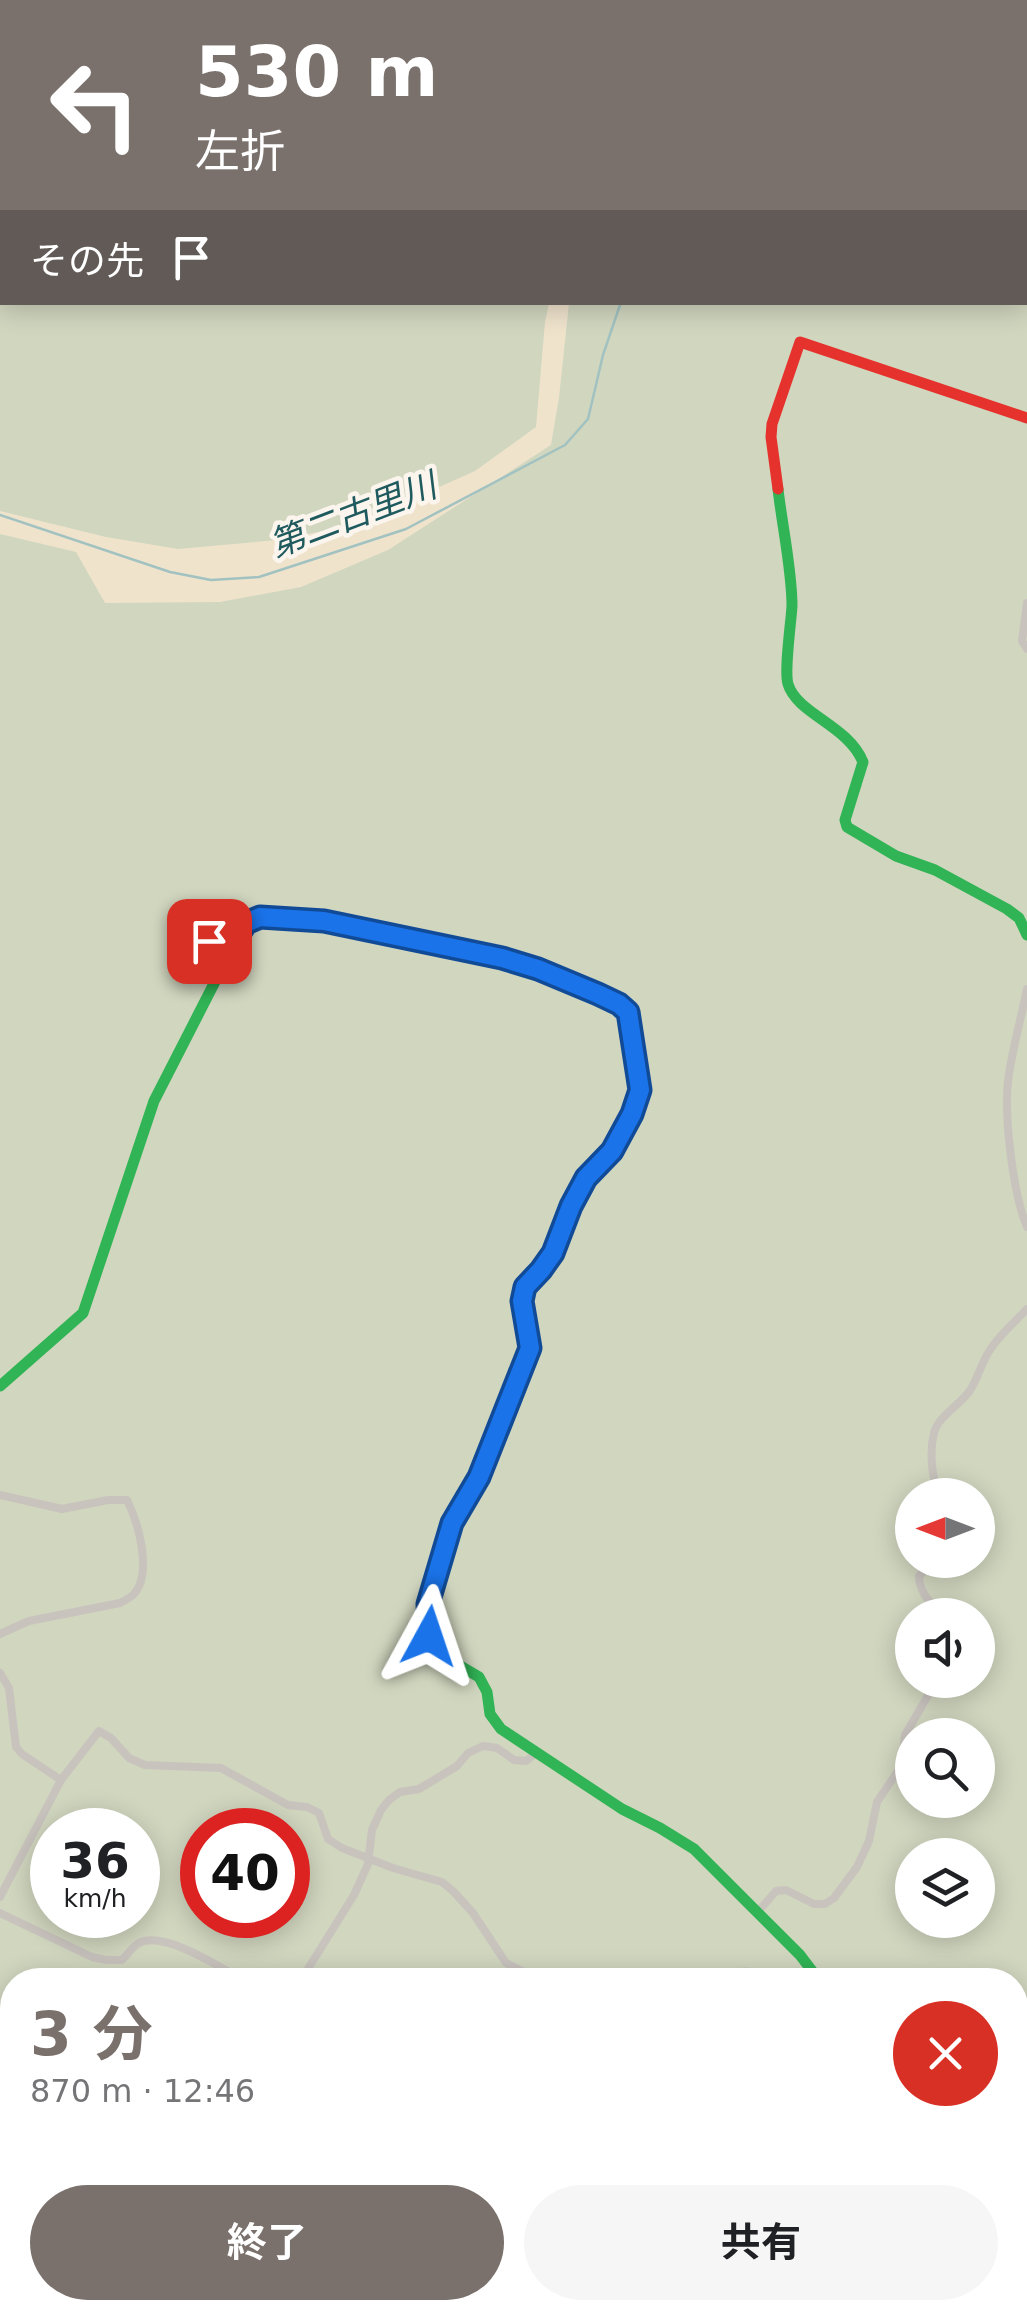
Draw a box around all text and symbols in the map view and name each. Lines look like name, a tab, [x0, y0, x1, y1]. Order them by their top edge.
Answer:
text: 530 m	[195, 31, 438, 113]
icon: left	[30, 40, 160, 170]
text: 左折	[195, 125, 285, 178]
icon: arrive	[164, 230, 219, 285]
text: その先	[30, 239, 144, 283]
water label: 第二古里川	[264, 464, 446, 565]
pin	[167, 899, 252, 984]
icon: arrive	[182, 914, 237, 969]
north arrow	[895, 1478, 995, 1578]
map controls	[895, 1478, 995, 1938]
position arrow	[377, 1584, 481, 1688]
button: sound	[895, 1598, 995, 1698]
button: search	[895, 1718, 995, 1818]
speed limit sign: 40	[180, 1808, 310, 1938]
text: 36	[60, 1832, 130, 1890]
button: layers	[895, 1838, 995, 1938]
text: km/h	[63, 1884, 127, 1913]
text: 3 分	[30, 1999, 153, 2069]
button: close	[893, 2001, 998, 2106]
text: 870 m · 12:46	[30, 2072, 255, 2110]
button: 終了	[30, 2185, 504, 2300]
button: 共有	[524, 2185, 998, 2300]

